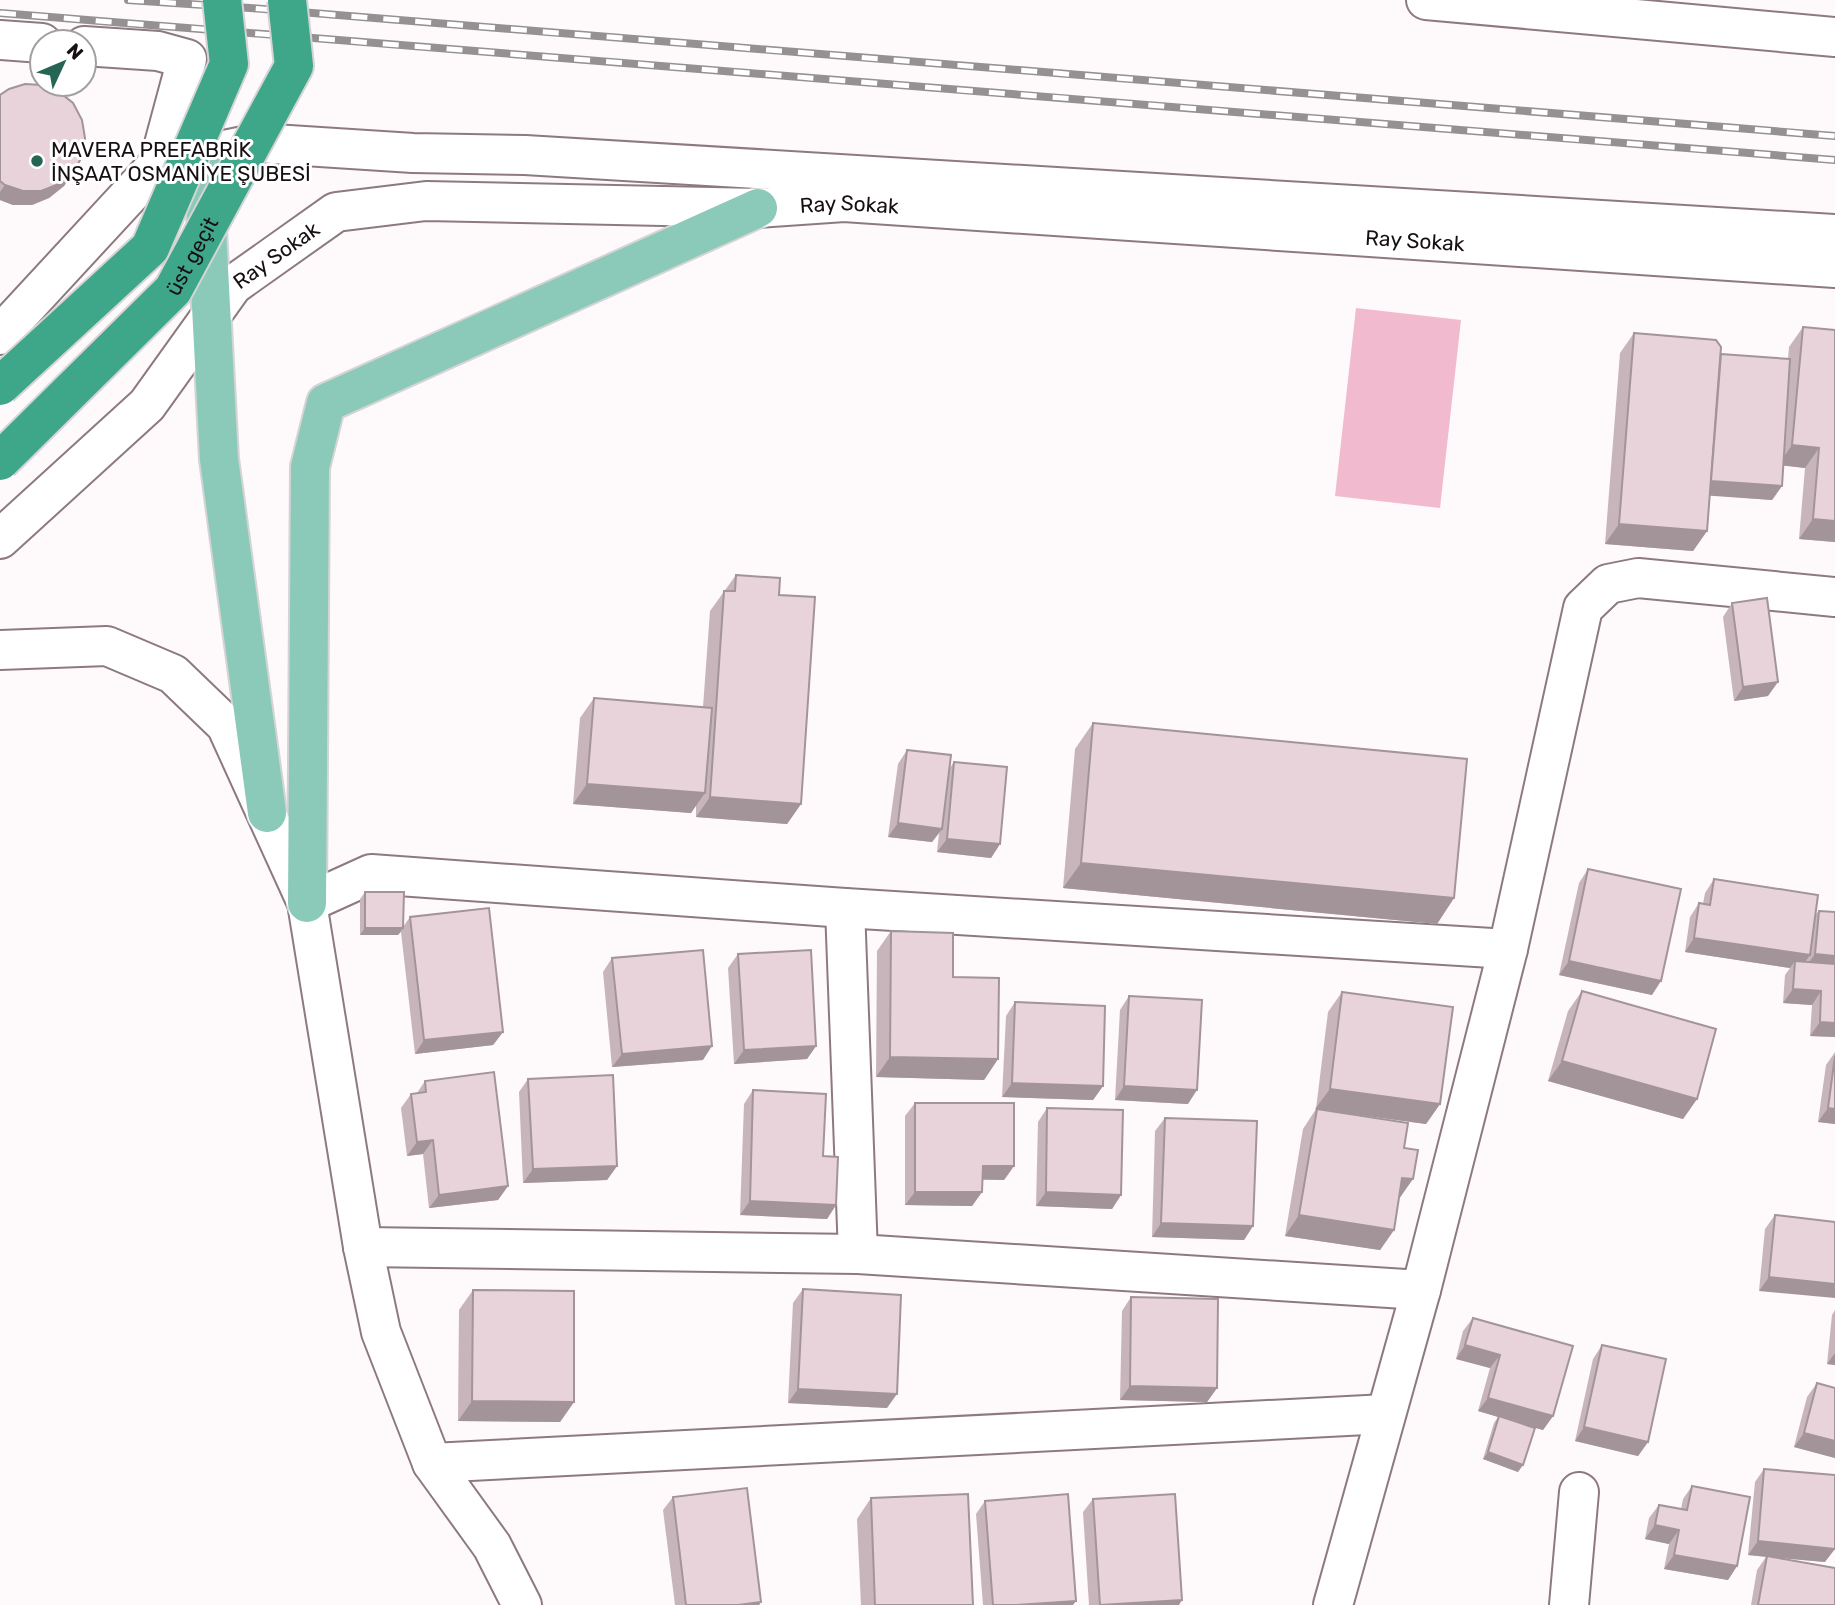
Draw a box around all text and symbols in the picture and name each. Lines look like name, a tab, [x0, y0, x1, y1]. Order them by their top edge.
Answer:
north arrow	[28, 28, 98, 98]
text: N	[62, 39, 88, 64]
place label: MAVERA PREFABRİK İNŞAAT OSMANİYE ŞUBESİ	[51, 137, 311, 186]
marker: MAVERA PREFABRİK İNŞAAT OSMANİYE ŞUBESİ	[29, 153, 45, 169]
street label: Ray Sokak	[799, 189, 900, 218]
street label: üst geçit	[160, 212, 223, 300]
street label: Ray Sokak	[228, 216, 324, 294]
street label: Ray Sokak	[1365, 224, 1466, 256]

